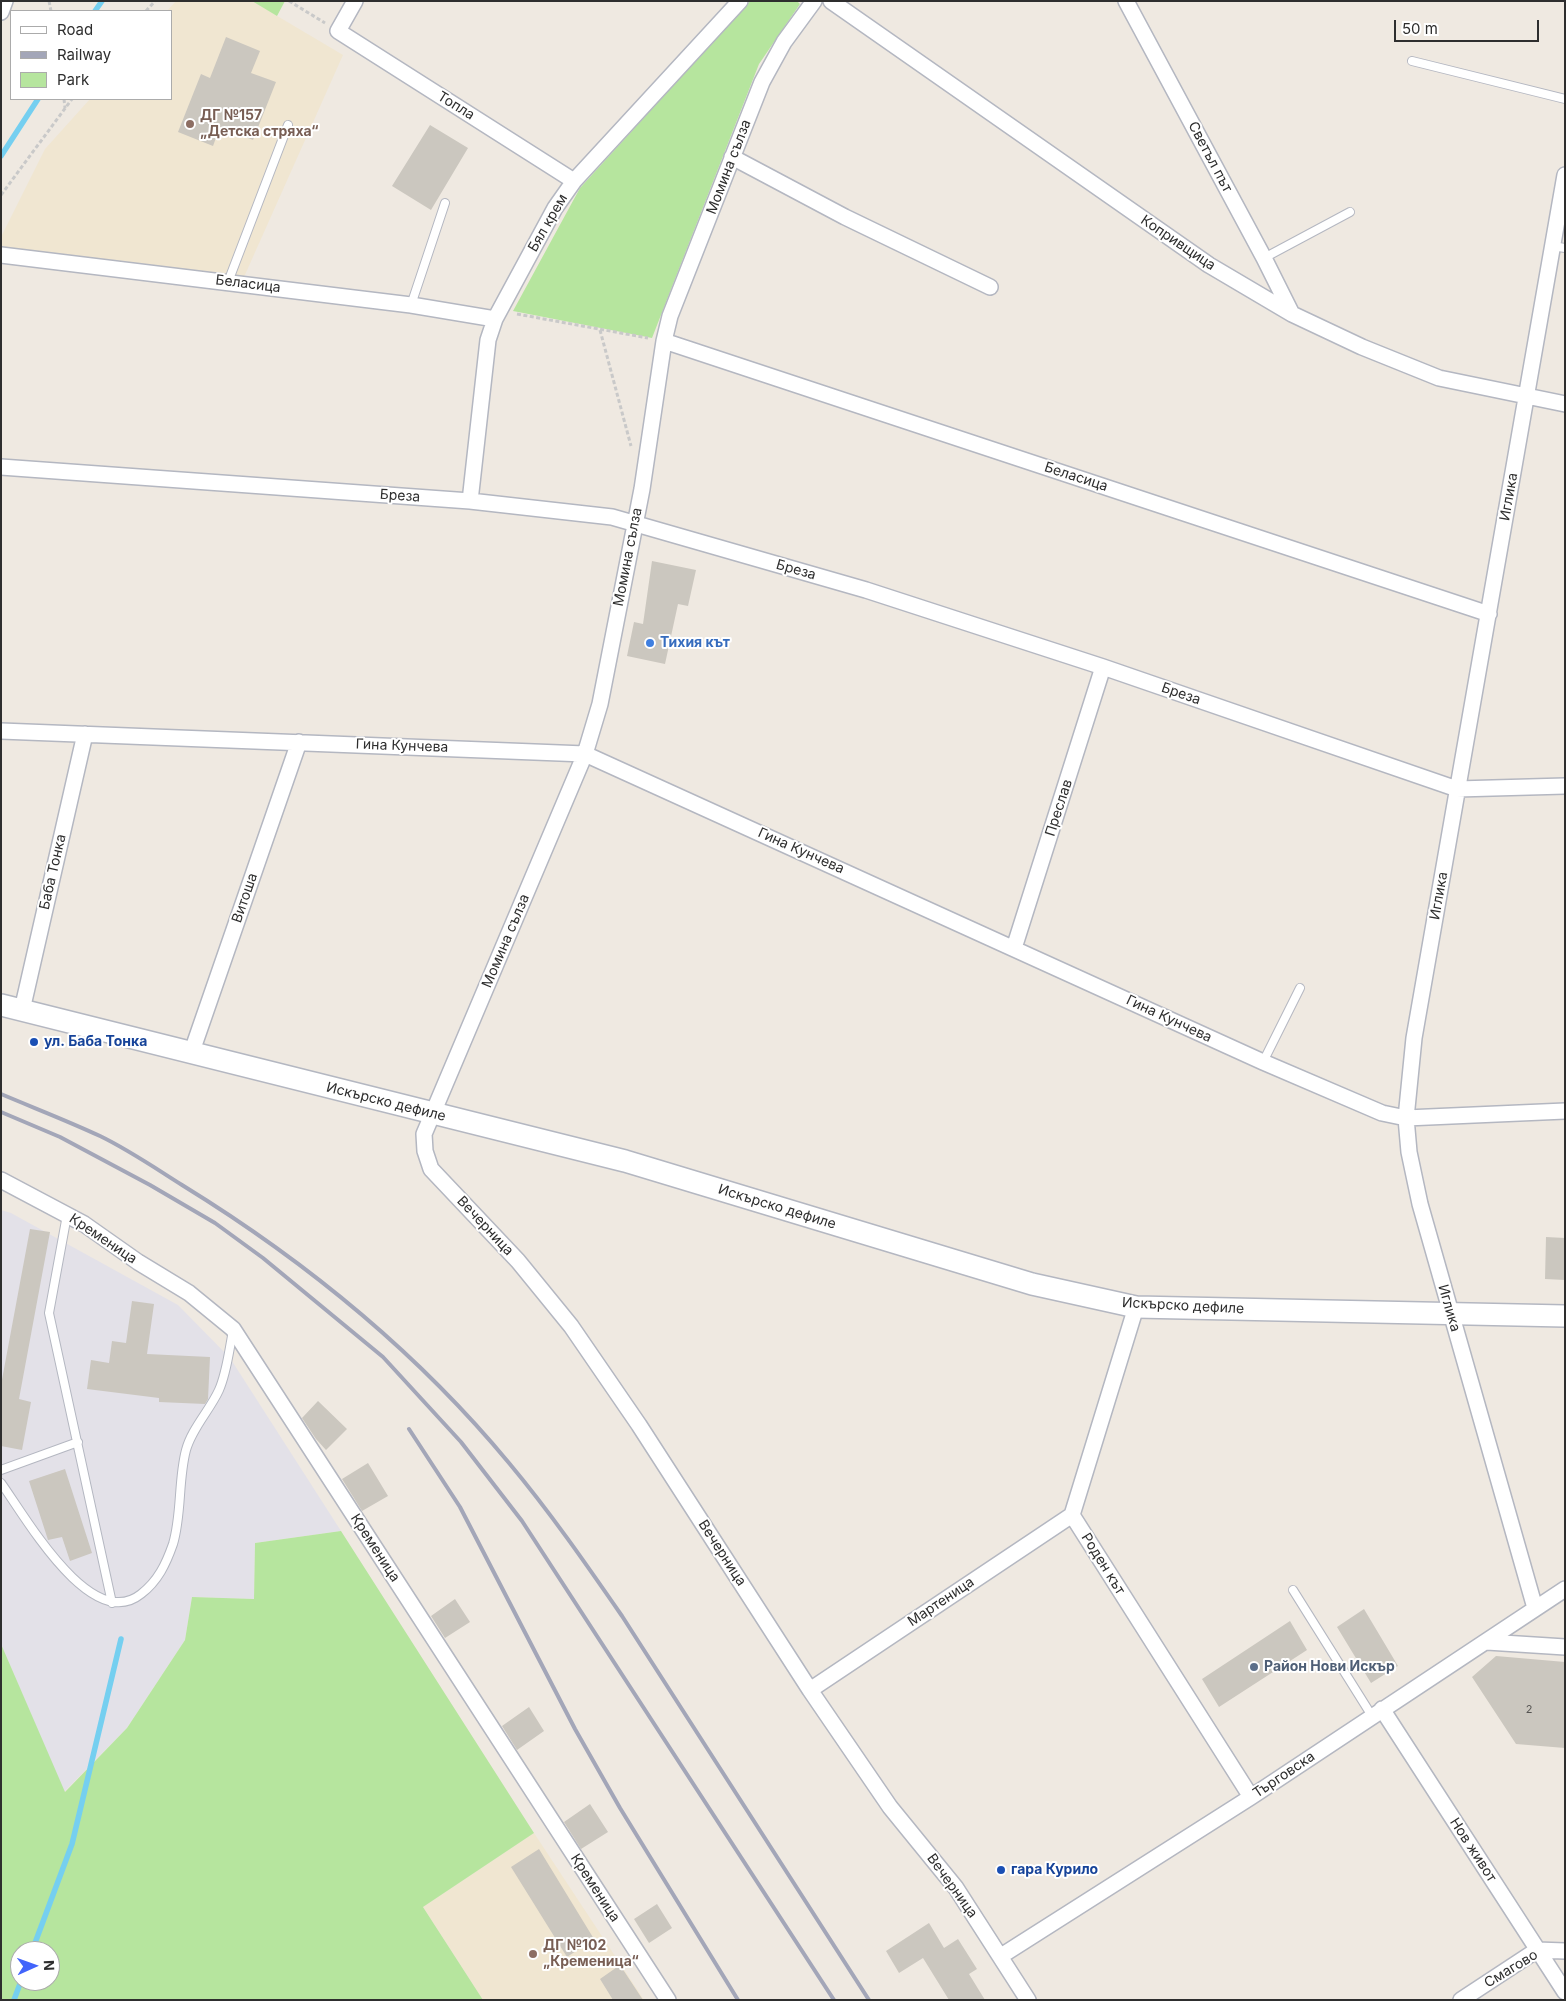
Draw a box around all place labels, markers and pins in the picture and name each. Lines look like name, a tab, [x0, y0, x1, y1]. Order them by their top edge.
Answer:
place label: ДГ №157 „Детска стряха“	[200, 108, 319, 140]
marker: ДГ №157 „Детска стряха“	[184, 118, 196, 130]
place label: Тихия кът	[660, 635, 730, 651]
marker: Тихия кът	[644, 637, 656, 649]
place label: ул. Баба Тонка	[44, 1034, 147, 1050]
marker: ул. Баба Тонка	[28, 1036, 40, 1048]
place label: Район Нови Искър	[1264, 1659, 1395, 1675]
marker: Район Нови Искър	[1248, 1661, 1260, 1673]
place label: гара Курило	[1011, 1862, 1098, 1878]
marker: гара Курило	[995, 1864, 1007, 1876]
place label: ДГ №102 „Кременица“	[543, 1938, 639, 1970]
marker: ДГ №102 „Кременица“	[527, 1948, 539, 1960]

